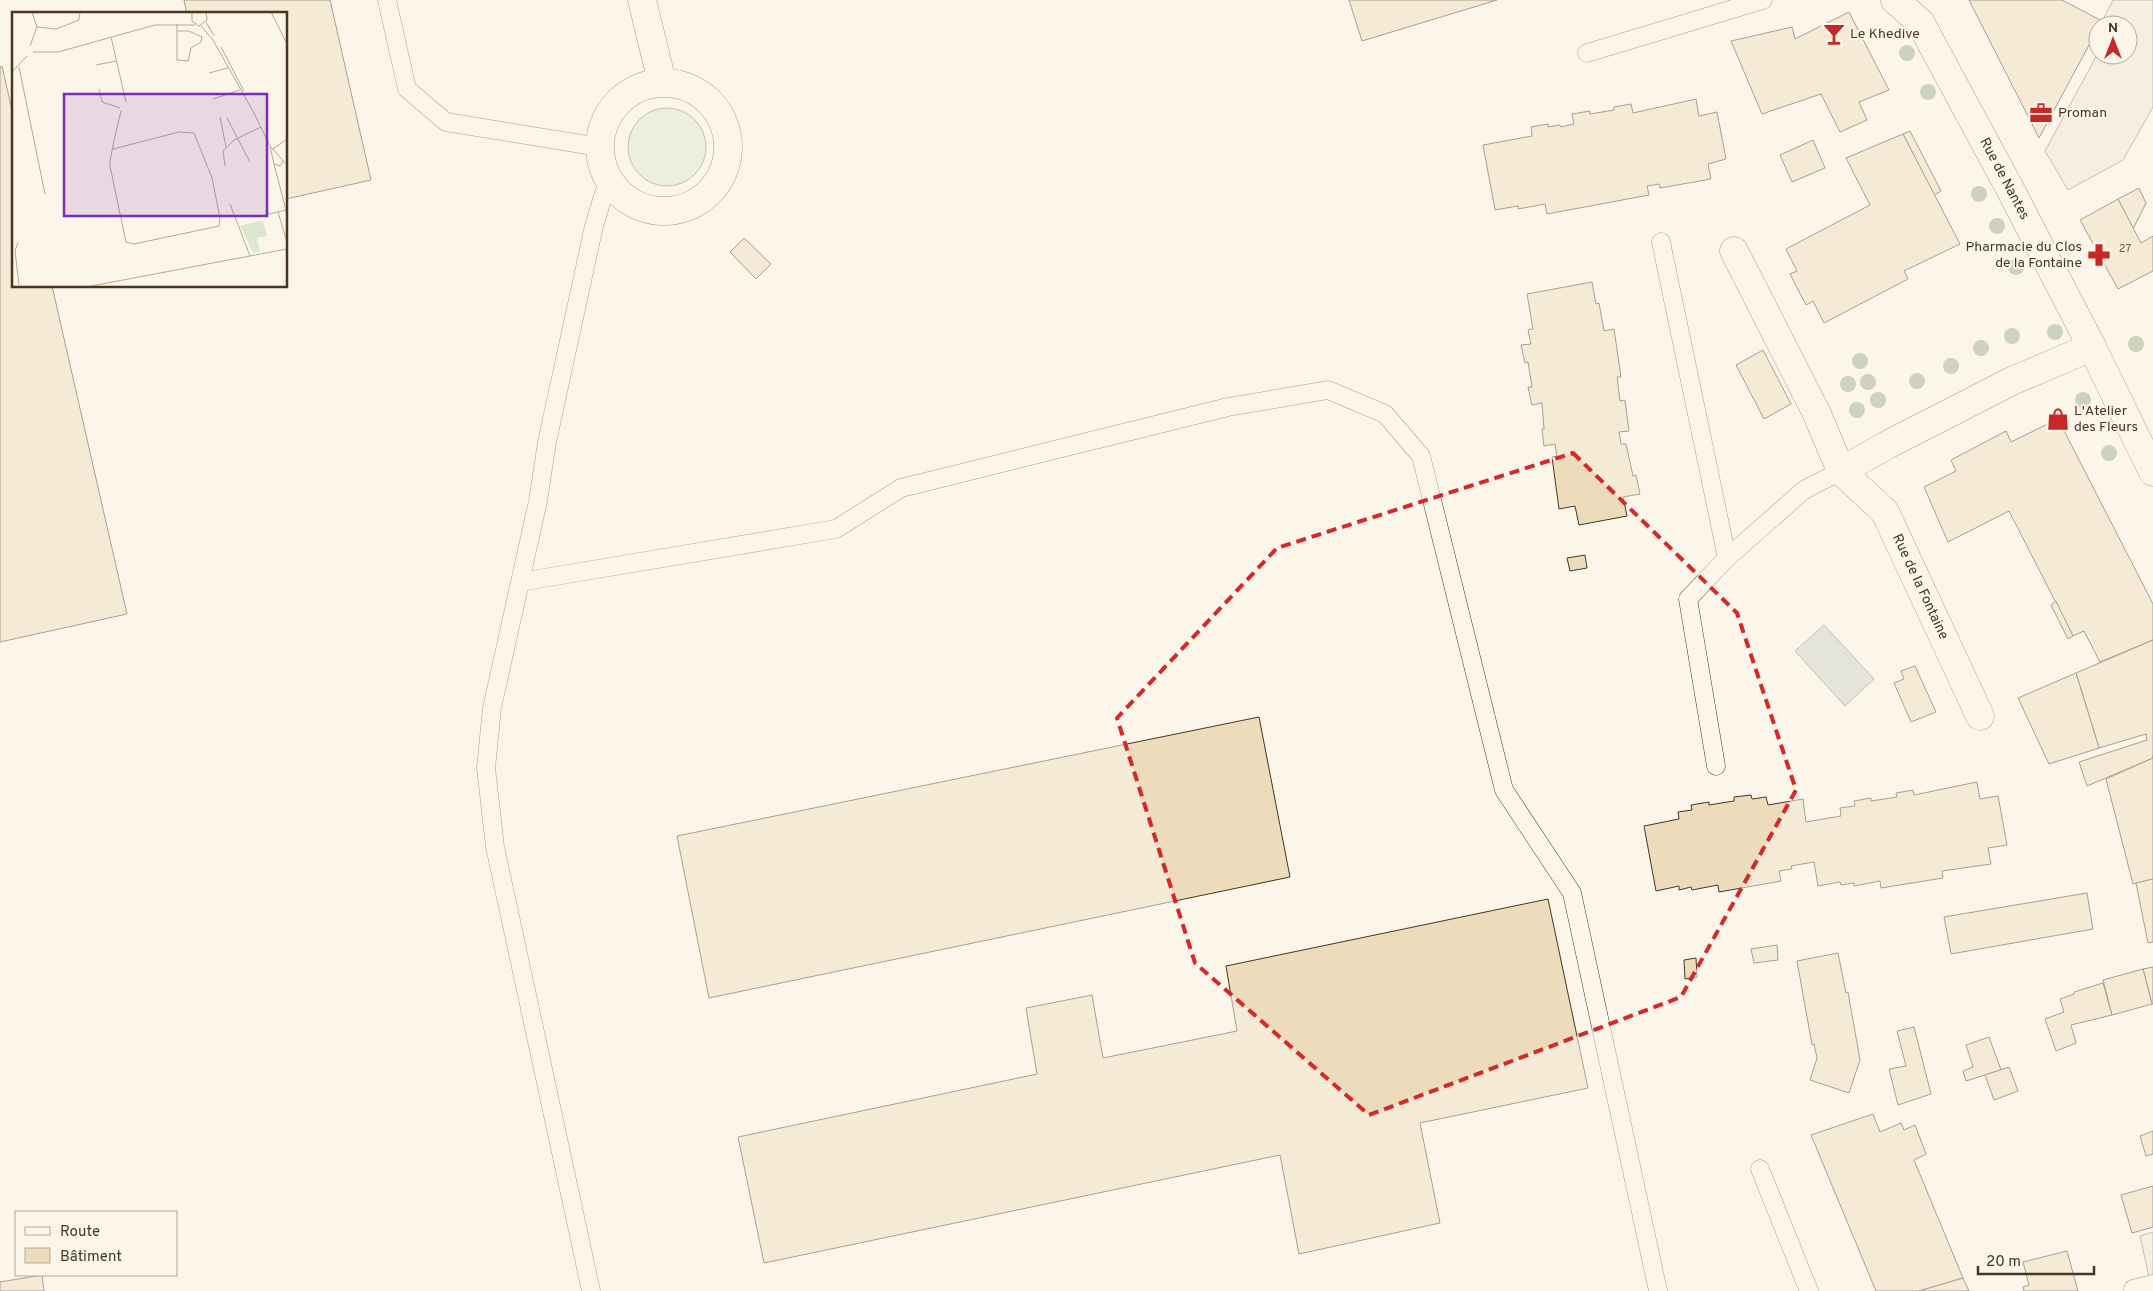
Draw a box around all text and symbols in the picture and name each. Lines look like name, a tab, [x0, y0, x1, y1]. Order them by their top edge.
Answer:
inset map	[12, 12, 288, 288]
north arrow	[2088, 15, 2138, 65]
text: N	[2108, 20, 2118, 37]
bar icon: Le Khedive	[1821, 21, 1847, 47]
place label: Le Khedive	[1850, 26, 1920, 43]
office icon: Proman	[2028, 100, 2054, 126]
place label: Proman	[2058, 105, 2107, 122]
street label: Rue de Nantes	[1975, 135, 2033, 223]
place label: Pharmacie du Clos de la Fontaine	[1965, 239, 2082, 272]
pharmacy icon: Pharmacie du Clos de la Fontaine	[2086, 242, 2112, 268]
house number: 27	[2119, 242, 2131, 256]
place label: L'Atelier des Fleurs	[2074, 403, 2138, 436]
shop icon: L'Atelier des Fleurs	[2045, 406, 2071, 432]
street label: Rue de la Fontaine	[1888, 531, 1952, 643]
legend	[15, 1211, 178, 1276]
text: Route	[60, 1223, 100, 1242]
scale bar	[1978, 1244, 2094, 1276]
text: Bâtiment	[60, 1248, 122, 1267]
text: 20 m	[1986, 1253, 2021, 1272]

